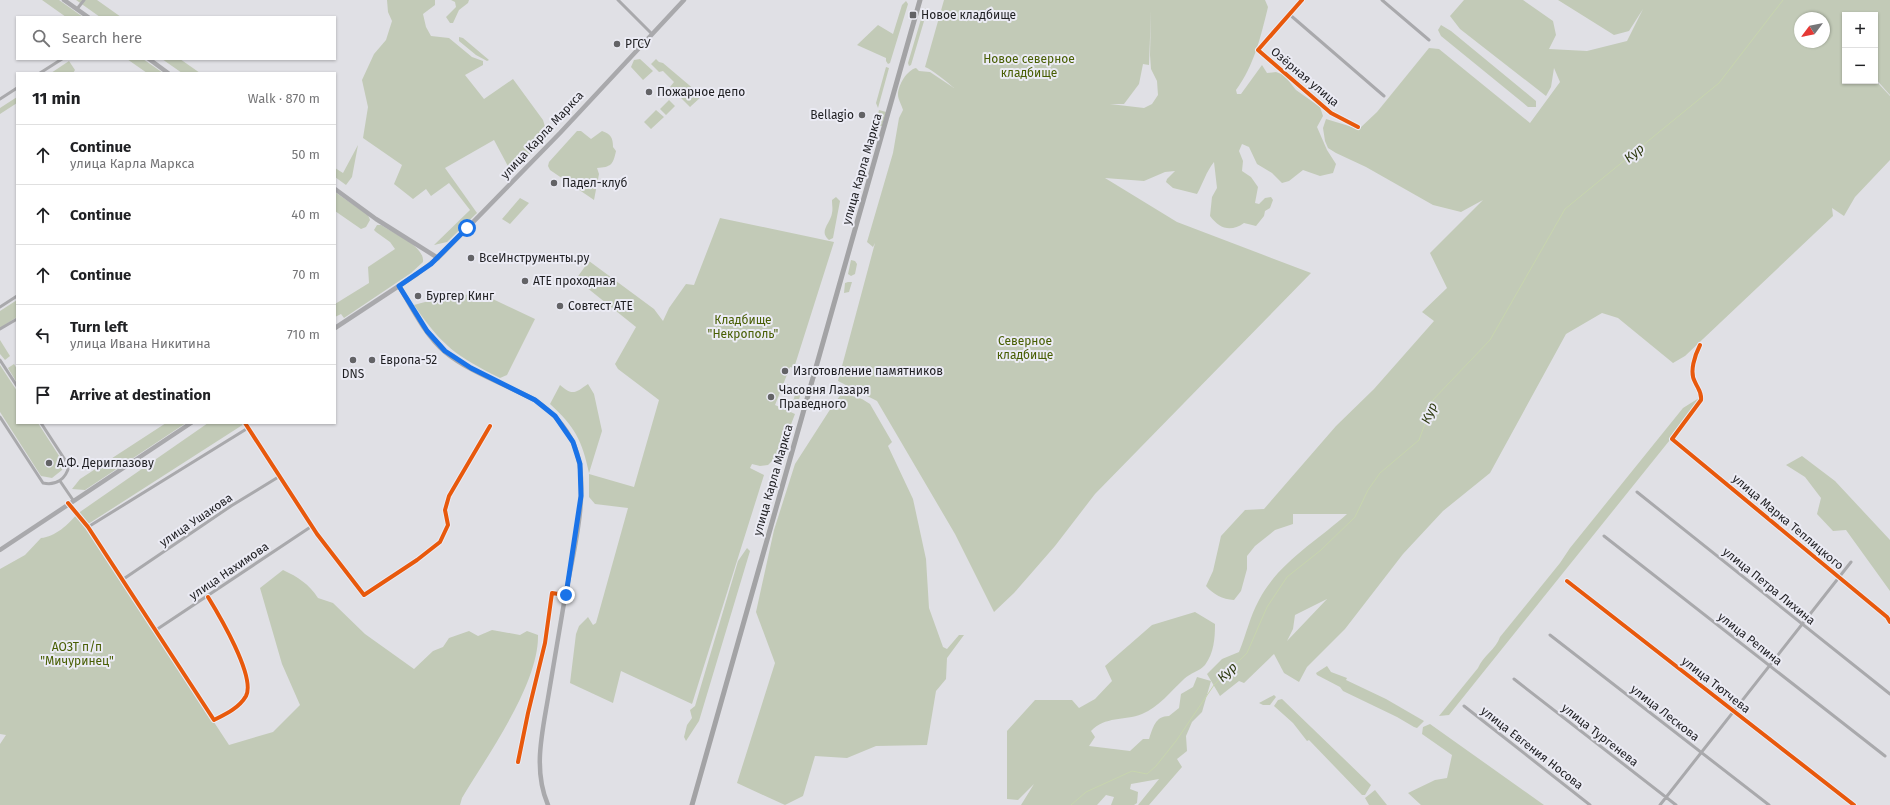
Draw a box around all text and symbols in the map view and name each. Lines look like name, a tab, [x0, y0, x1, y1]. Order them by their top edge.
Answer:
place label: Новое кладбище	[921, 8, 1016, 22]
marker: Новое кладбище	[908, 10, 918, 20]
north arrow	[1794, 12, 1830, 48]
map controls	[1842, 12, 1878, 84]
button: +	[1842, 12, 1878, 48]
search box	[16, 16, 336, 60]
icon: search	[30, 27, 52, 49]
text: Search here	[62, 29, 142, 47]
place label: РГСУ	[625, 37, 651, 51]
marker: РГСУ	[612, 39, 622, 49]
street label: Озёрная улица	[1268, 44, 1342, 110]
button: −	[1842, 48, 1878, 84]
park label: Новое северное кладбище	[983, 52, 1075, 80]
place label: Пожарное депо	[657, 85, 745, 99]
marker: Пожарное депо	[644, 87, 654, 97]
text: 11 min	[32, 88, 80, 109]
street label: улица Карла Маркса	[498, 88, 586, 182]
text: Walk · 870 m	[248, 91, 320, 106]
place label: Bellagio	[810, 108, 854, 122]
marker: Bellagio	[857, 110, 867, 120]
street label: улица Карла Маркса	[839, 112, 885, 226]
text: Continue	[70, 138, 131, 156]
water label: Кур	[1621, 140, 1647, 166]
icon: ahead	[32, 144, 54, 166]
text: 50 m	[292, 147, 320, 162]
text: улица Карла Маркса	[70, 156, 195, 171]
place label: Падел-клуб	[562, 176, 628, 190]
marker: Падел-клуб	[549, 178, 559, 188]
icon: ahead	[32, 204, 54, 226]
text: Continue	[70, 206, 131, 224]
text: 40 m	[291, 207, 320, 222]
route start	[458, 219, 476, 237]
place label: ВсеИнструменты.ру	[479, 251, 590, 265]
marker: ВсеИнструменты.ру	[466, 253, 476, 263]
icon: ahead	[32, 264, 54, 286]
text: Continue	[70, 266, 131, 284]
text: 70 m	[293, 267, 320, 282]
place label: АТЕ проходная	[533, 274, 616, 288]
marker: АТЕ проходная	[520, 276, 530, 286]
place label: Бургер Кинг	[426, 289, 495, 303]
marker: Бургер Кинг	[413, 291, 423, 301]
place label: Совтест АТЕ	[568, 299, 633, 313]
marker: Совтест АТЕ	[555, 301, 565, 311]
park label: Кладбище "Некрополь"	[708, 313, 779, 341]
text: Turn left	[70, 318, 128, 336]
icon: left	[32, 324, 54, 346]
text: 710 m	[287, 327, 320, 342]
park label: Северное кладбище	[997, 334, 1053, 362]
text: улица Ивана Никитина	[70, 336, 211, 351]
place label: Европа-52	[380, 353, 437, 367]
marker: DNS	[348, 355, 358, 365]
marker: Европа-52	[367, 355, 377, 365]
place label: Изготовление памятников	[793, 364, 943, 378]
marker: Изготовление памятников	[780, 366, 790, 376]
place label: DNS	[342, 367, 365, 381]
place label: Часовня Лазаря Праведного	[779, 383, 870, 411]
icon: arrive	[32, 384, 54, 406]
text: Arrive at destination	[70, 386, 211, 404]
marker: Часовня Лазаря Праведного	[766, 392, 776, 402]
water label: Кур	[1418, 400, 1440, 426]
street label: улица Карла Маркса	[750, 423, 796, 537]
place label: А.Ф. Дериглазову	[57, 456, 154, 470]
marker: А.Ф. Дериглазову	[44, 458, 54, 468]
street label: улица Марка Теплицкого	[1730, 471, 1846, 573]
street label: улица Ушакова	[157, 490, 235, 550]
street label: улица Нахимова	[187, 539, 271, 603]
street label: улица Петра Лихина	[1720, 544, 1818, 628]
route end	[557, 586, 575, 604]
street label: улица Репина	[1715, 610, 1785, 668]
park label: АОЗТ п/п "Мичуринец"	[40, 640, 114, 668]
street label: улица Тютчева	[1679, 654, 1753, 716]
water label: Кур	[1214, 659, 1240, 685]
street label: улица Лескова	[1628, 682, 1702, 744]
street label: улица Тургенева	[1559, 701, 1641, 769]
street label: улица Евгения Носова	[1478, 704, 1586, 792]

